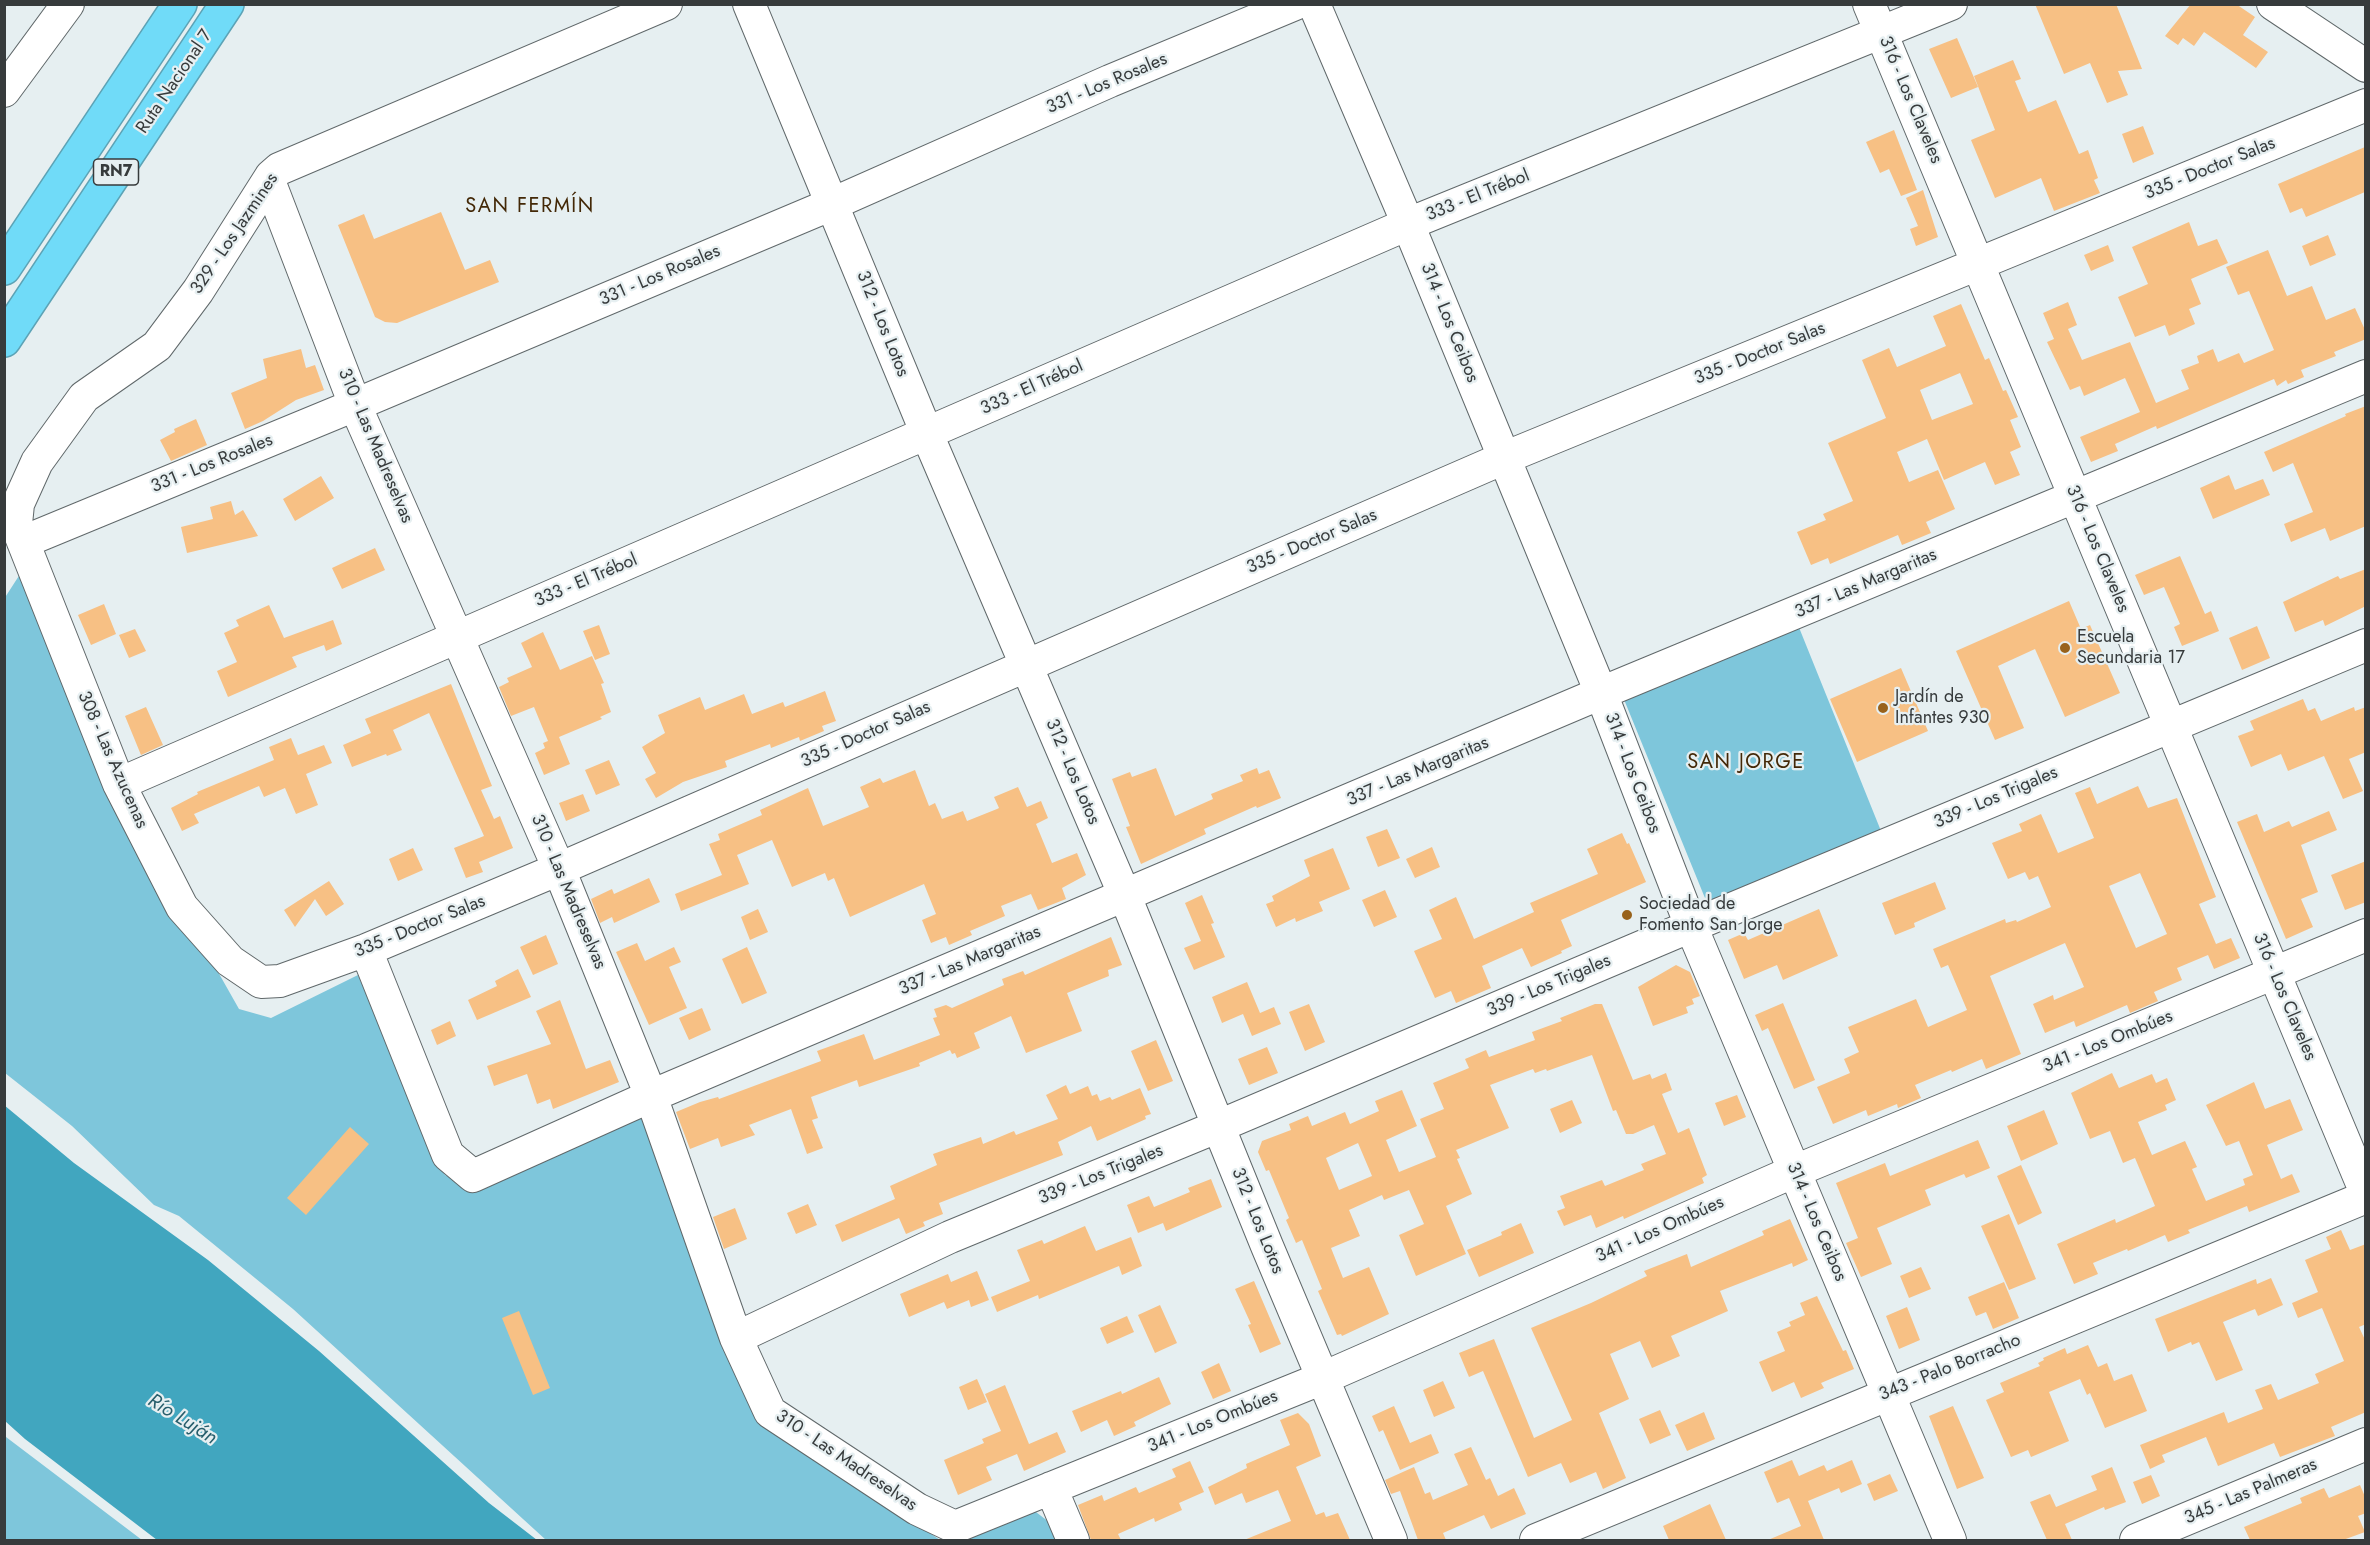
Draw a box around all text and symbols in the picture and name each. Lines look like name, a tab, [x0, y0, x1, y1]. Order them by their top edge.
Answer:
street label: Ruta Nacional 7	[132, 26, 218, 138]
street label: 316 - Los Claveles	[1873, 33, 1947, 167]
street label: 331 - Los Rosales	[1043, 49, 1171, 119]
street label: 335 - Doctor Salas	[2141, 133, 2279, 205]
road number: RN7	[94, 159, 138, 185]
street label: 333 - El Trébol	[1423, 165, 1533, 227]
street label: 329 - Los Jazmines	[186, 169, 284, 299]
district label: SAN FERMÍN	[465, 195, 595, 219]
street label: 331 - Los Rosales	[596, 241, 724, 311]
street label: 314 - Los Ceibos	[1415, 260, 1483, 386]
street label: 312 - Los Lotos	[851, 268, 913, 380]
street label: 335 - Doctor Salas	[1691, 318, 1829, 390]
street label: 333 - El Trébol	[977, 356, 1087, 420]
street label: 310 - Las Madreselvas	[333, 365, 417, 527]
street label: 331 - Los Rosales	[148, 430, 276, 498]
street label: 316 - Los Claveles	[2060, 482, 2134, 616]
street label: 335 - Doctor Salas	[1244, 505, 1380, 579]
street label: 337 - Las Margaritas	[1792, 544, 1940, 624]
street label: 333 - El Trébol	[531, 550, 641, 612]
place label: Escuela Secundaria 17	[2077, 627, 2185, 670]
marker: Escuela Secundaria 17	[2058, 641, 2072, 655]
place label: Jardín de Infantes 930	[1895, 687, 1989, 730]
street label: 308 - Las Azucenas	[72, 688, 152, 832]
street label: 335 - Doctor Salas	[798, 697, 934, 773]
marker: Jardín de Infantes 930	[1876, 701, 1890, 715]
street label: 314 - Los Ceibos	[1599, 710, 1665, 836]
street label: 312 - Los Lotos	[1040, 716, 1104, 828]
street label: 337 - Las Margaritas	[1344, 732, 1492, 812]
district label: SAN JORGE	[1687, 751, 1805, 775]
street label: 339 - Los Trigales	[1931, 762, 2061, 834]
street label: 310 - Las Madreselvas	[526, 811, 610, 973]
street label: 335 - Doctor Salas	[351, 891, 489, 963]
place label: Sociedad de Fomento San Jorge	[1639, 894, 1783, 936]
marker: Sociedad de Fomento San Jorge	[1620, 908, 1634, 922]
street label: 337 - Las Margaritas	[896, 921, 1044, 1001]
street label: 316 - Los Claveles	[2247, 930, 2321, 1064]
street label: 339 - Los Trigales	[1484, 950, 1614, 1022]
street label: 341 - Los Ombúes	[2040, 1006, 2176, 1078]
street label: 339 - Los Trigales	[1036, 1140, 1166, 1210]
street label: 314 - Los Ceibos	[1781, 1159, 1851, 1285]
street label: 312 - Los Lotos	[1226, 1165, 1288, 1277]
street label: 341 - Los Ombúes	[1593, 1192, 1727, 1268]
street label: 343 - Palo Borracho	[1876, 1330, 2024, 1406]
street label: 341 - Los Ombúes	[1145, 1386, 1281, 1458]
water label: Río Luján	[143, 1389, 221, 1451]
street label: 310 - Las Madreselvas	[771, 1406, 921, 1516]
street label: 345 - Las Palmeras	[2181, 1454, 2321, 1530]

